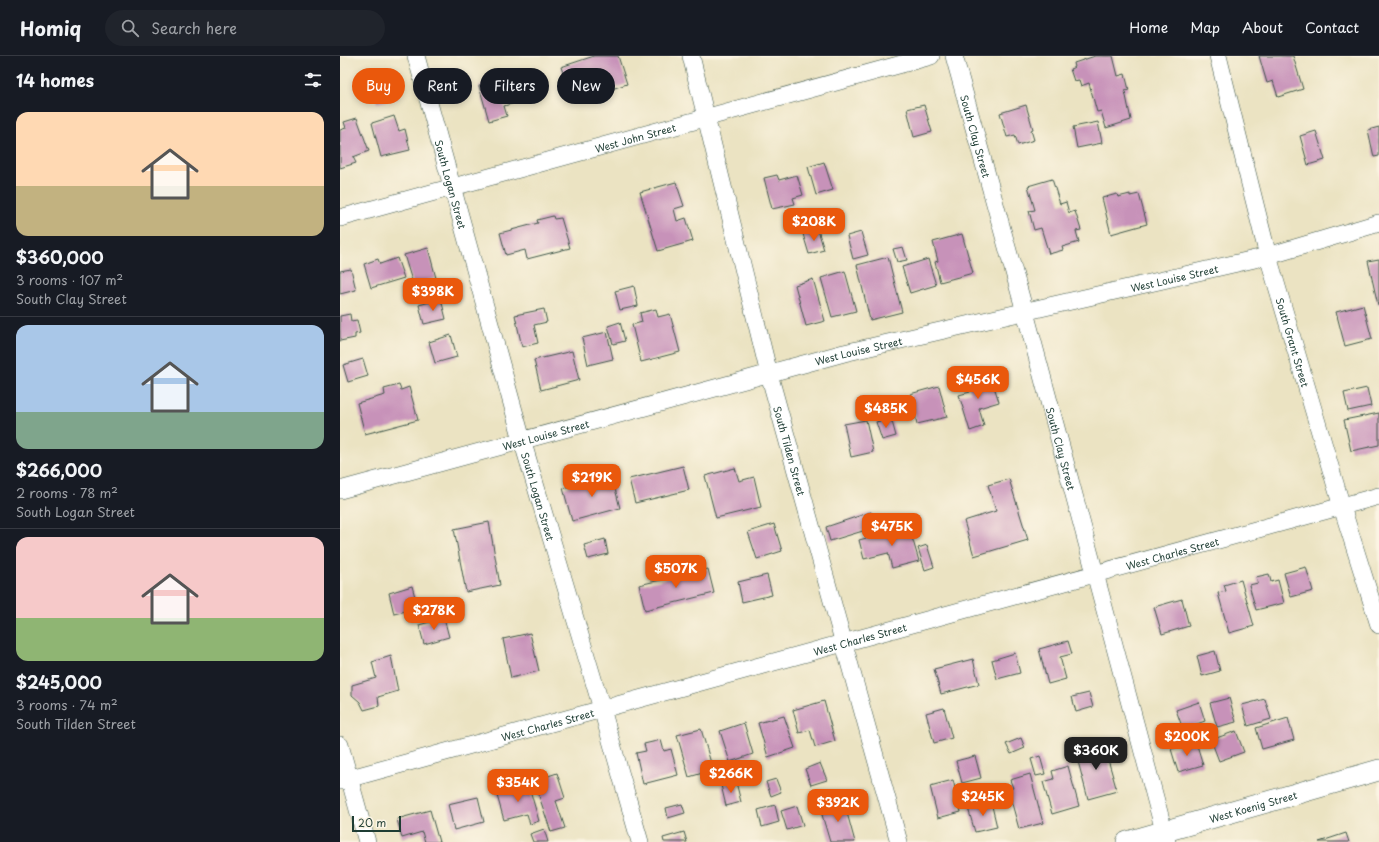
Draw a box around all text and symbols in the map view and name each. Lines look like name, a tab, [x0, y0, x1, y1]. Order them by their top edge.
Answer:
search box	[105, 10, 385, 46]
text: Homiq	[20, 14, 81, 42]
text: Search here	[151, 16, 237, 39]
icon: search	[119, 17, 141, 39]
text: Home	[1129, 17, 1168, 38]
text: Map	[1190, 17, 1220, 38]
text: About	[1242, 17, 1283, 38]
text: Contact	[1305, 17, 1359, 38]
text: 14 homes	[16, 67, 94, 93]
chip: Buy	[352, 68, 405, 104]
chip: Rent	[413, 68, 472, 104]
chip: Filters	[480, 68, 549, 104]
chip: New	[557, 68, 615, 104]
icon: filters	[302, 69, 324, 91]
street label: South Clay Street	[958, 93, 995, 179]
street label: West John Street	[593, 119, 677, 155]
icon: home	[134, 138, 206, 210]
street label: South Logan Street	[432, 138, 471, 230]
pin: $208K	[786, 208, 842, 242]
text: $208K	[792, 211, 836, 230]
text: $360,000	[16, 244, 104, 270]
street label: West Louise Street	[1129, 260, 1219, 295]
text: 3 rooms · 107 m²	[16, 270, 123, 289]
pin: $398K	[405, 278, 461, 312]
text: $398K	[412, 281, 454, 300]
text: South Clay Street	[16, 289, 127, 308]
street label: South Grant Street	[1273, 296, 1314, 389]
street label: West Louise Street	[813, 332, 904, 368]
icon: home	[134, 351, 206, 423]
pin: $456K	[950, 366, 1006, 400]
text: $456K	[956, 369, 1000, 388]
pin: $485K	[858, 395, 914, 429]
text: $485K	[864, 398, 908, 417]
street label: South Tilden Street	[771, 404, 810, 497]
street label: South Clay Street	[1043, 405, 1080, 492]
street label: West Louise Street	[500, 415, 591, 453]
street label: South Logan Street	[518, 450, 559, 542]
text: $266,000	[16, 457, 102, 483]
pin: $219K	[564, 464, 620, 498]
text: $219K	[572, 467, 612, 486]
text: 2 rooms · 78 m²	[16, 483, 118, 502]
text: South Logan Street	[16, 502, 135, 521]
pin: $475K	[864, 513, 920, 547]
text: $475K	[871, 516, 913, 535]
street label: West Charles Street	[1124, 533, 1220, 573]
pin: $507K	[648, 555, 704, 589]
text: $507K	[654, 558, 698, 577]
icon: home	[134, 563, 206, 635]
pin: $278K	[406, 597, 462, 631]
text: $278K	[413, 600, 455, 619]
street label: West Charles Street	[812, 619, 908, 658]
text: $245,000	[16, 669, 102, 695]
text: 3 rooms · 74 m²	[16, 695, 118, 714]
street label: West Charles Street	[499, 704, 596, 744]
text: South Tilden Street	[16, 714, 136, 733]
pin: $200K	[1159, 723, 1215, 757]
text: $200K	[1164, 726, 1210, 745]
pin: $360K	[1068, 737, 1124, 771]
text: $360K	[1073, 740, 1119, 759]
pin: $266K	[703, 760, 759, 794]
text: $266K	[709, 763, 753, 782]
pin: $354K	[490, 769, 546, 803]
text: $354K	[496, 772, 540, 791]
pin: $245K	[955, 783, 1011, 817]
text: $245K	[961, 786, 1005, 805]
street label: West Koenig Street	[1207, 786, 1299, 826]
pin: $392K	[810, 789, 866, 823]
text: $392K	[816, 792, 860, 811]
scale bar	[352, 814, 401, 833]
text: 20 m	[358, 814, 386, 831]

